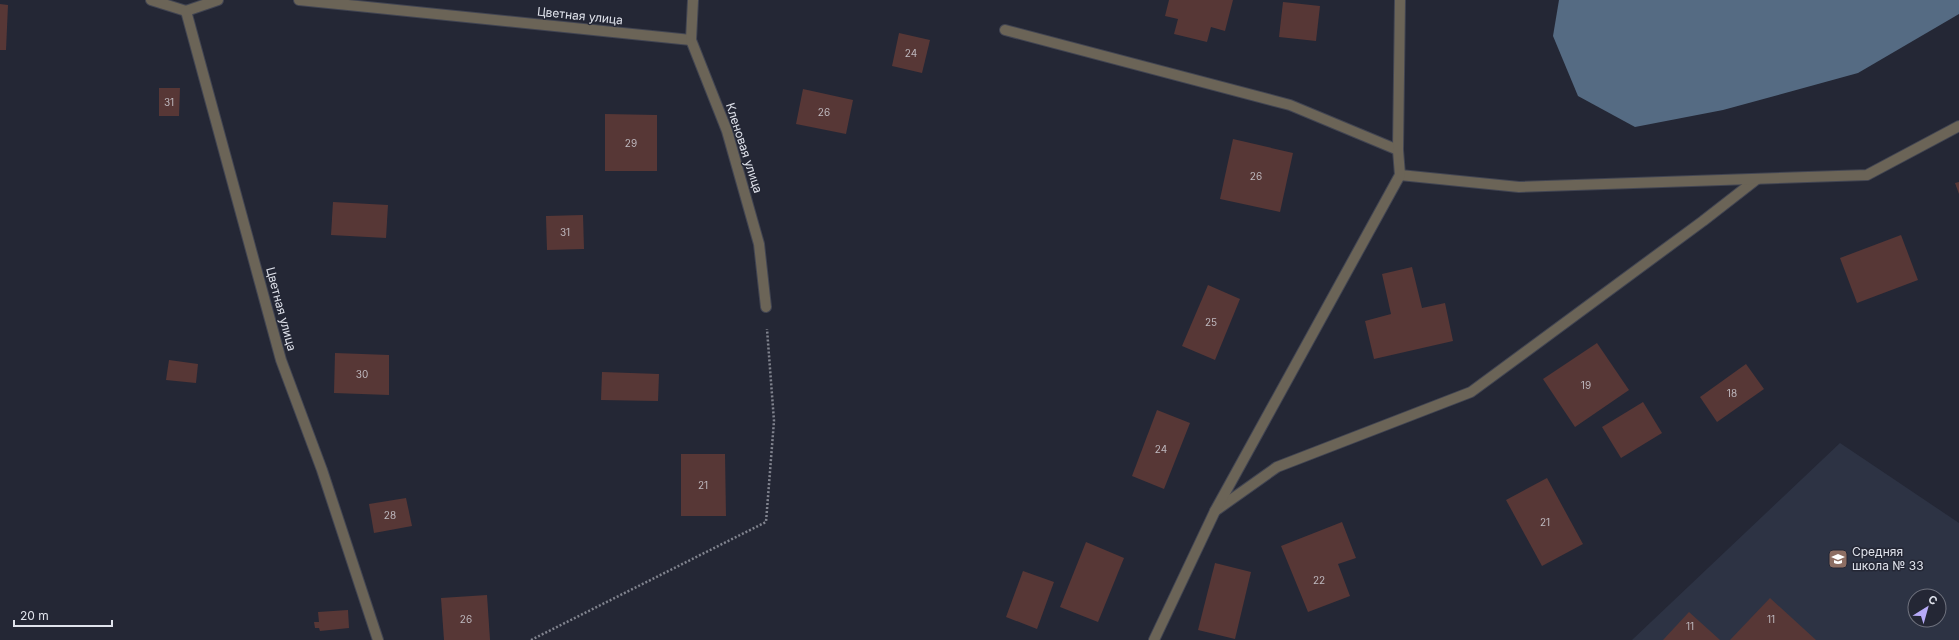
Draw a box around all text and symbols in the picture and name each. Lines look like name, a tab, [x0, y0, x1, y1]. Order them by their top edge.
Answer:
street label: Цветная улица	[536, 4, 624, 27]
house number: 24	[905, 47, 917, 59]
house number: 31	[164, 96, 174, 108]
street label: Кленовая улица	[723, 101, 766, 195]
house number: 26	[818, 106, 830, 118]
house number: 29	[625, 137, 637, 149]
house number: 26	[1250, 170, 1262, 182]
house number: 31	[560, 226, 570, 238]
street label: Цветная улица	[263, 265, 300, 352]
house number: 25	[1205, 316, 1217, 328]
house number: 30	[356, 368, 368, 380]
house number: 19	[1581, 379, 1591, 391]
house number: 18	[1727, 387, 1737, 399]
house number: 24	[1155, 443, 1167, 455]
house number: 21	[698, 479, 708, 491]
house number: 28	[384, 509, 396, 521]
house number: 21	[1540, 516, 1550, 528]
place label: Средняя школа № 33	[1852, 544, 1924, 573]
school or university icon: Средняя школа № 33	[1827, 548, 1849, 570]
house number: 22	[1313, 574, 1325, 586]
north arrow	[1907, 588, 1947, 628]
text: С	[1926, 592, 1940, 608]
scale bar	[14, 602, 112, 628]
text: 20 m	[20, 608, 49, 623]
house number: 26	[460, 613, 472, 625]
house number: 11	[1767, 613, 1775, 625]
house number: 11	[1686, 620, 1694, 632]

